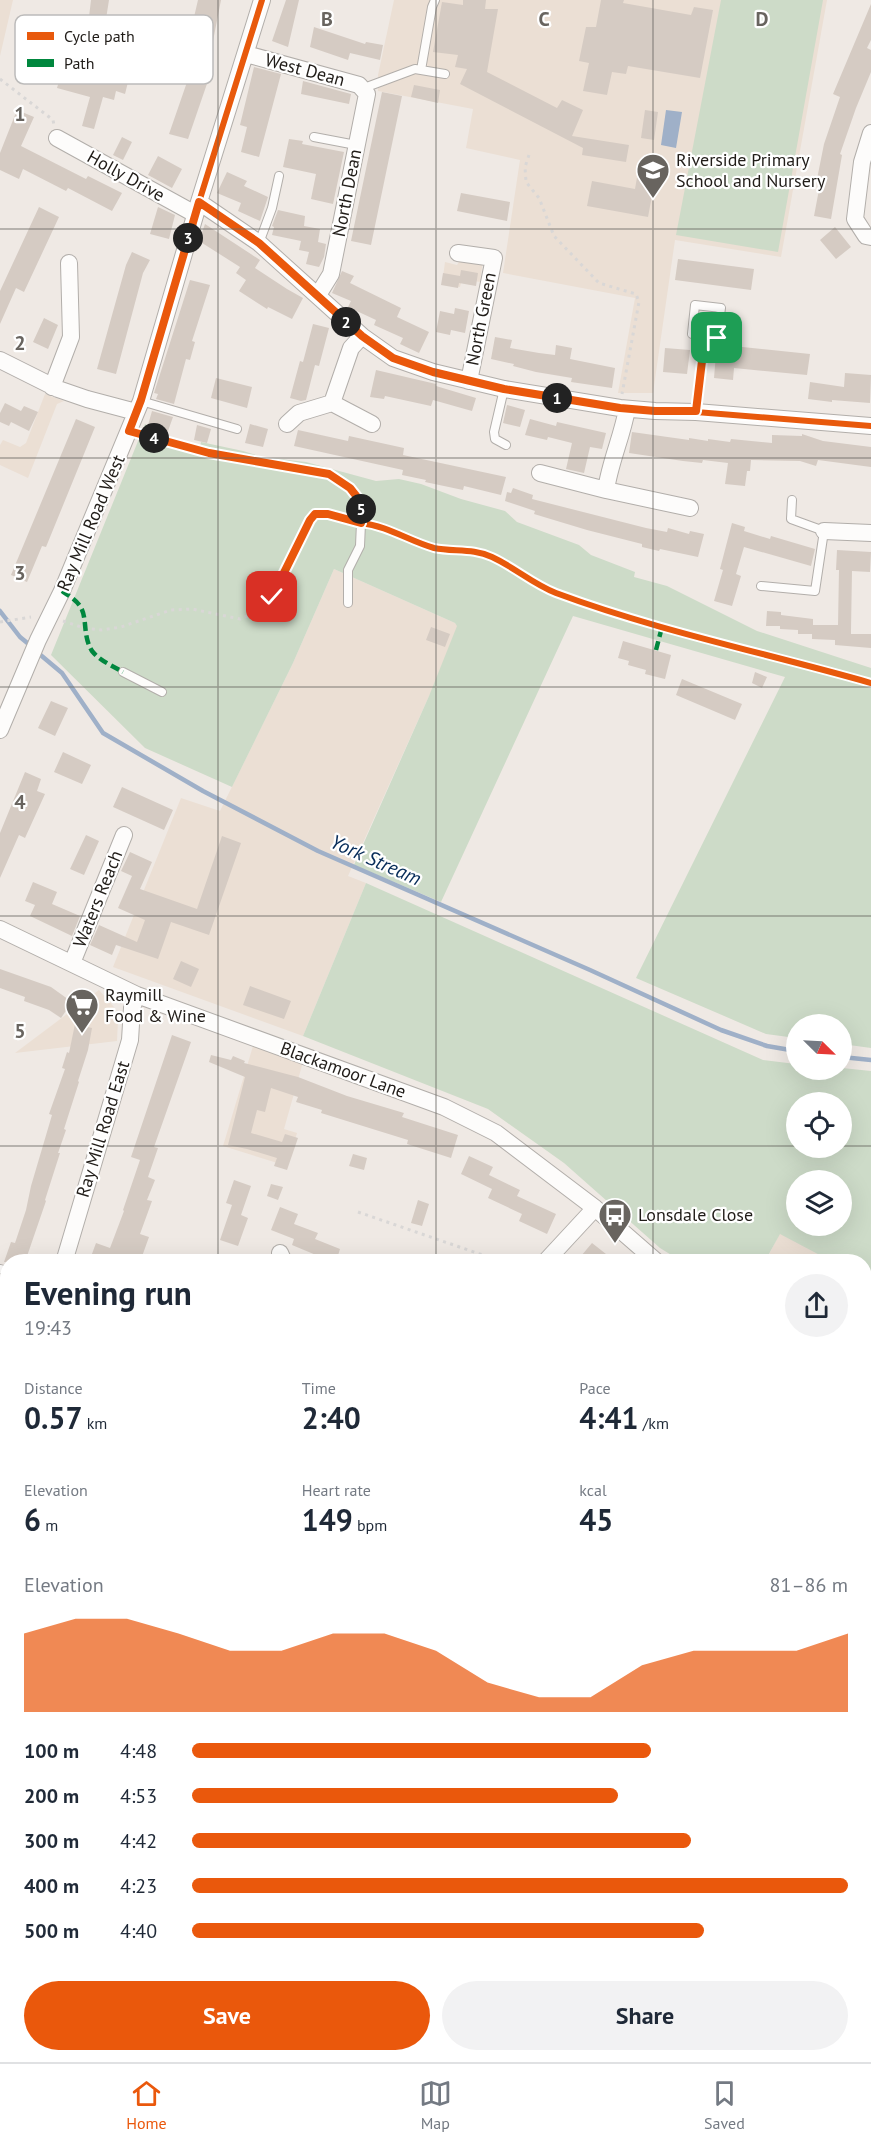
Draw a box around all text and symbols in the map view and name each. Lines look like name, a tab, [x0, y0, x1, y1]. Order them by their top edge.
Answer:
text: B	[321, 6, 333, 32]
text: C	[538, 6, 550, 32]
text: D	[756, 6, 769, 32]
legend	[15, 15, 213, 84]
text: Cycle path	[64, 26, 135, 46]
street label: West Dean	[263, 48, 347, 91]
text: Path	[64, 53, 95, 73]
text: 1	[14, 101, 26, 127]
street label: Holly Drive	[83, 145, 169, 206]
street label: North Dean	[327, 147, 366, 239]
place label: Riverside Primary School and Nursery	[676, 148, 826, 192]
school or university icon: Riverside Primary School and Nursery	[635, 152, 671, 199]
pin: 3	[173, 223, 203, 253]
text: 3	[183, 228, 193, 248]
street label: North Green	[460, 270, 501, 367]
pin: 2	[331, 307, 361, 337]
text: 2	[341, 312, 351, 332]
pin	[691, 312, 742, 363]
icon: arrive	[700, 321, 733, 354]
text: 2	[14, 330, 26, 356]
pin: 1	[542, 383, 572, 413]
text: 1	[552, 388, 562, 408]
pin: 4	[139, 423, 169, 453]
text: 4	[149, 428, 159, 448]
street label: Ray Mill Road West	[51, 451, 130, 594]
pin: 5	[346, 494, 376, 524]
text: 5	[356, 499, 366, 519]
text: 3	[14, 560, 26, 586]
pin	[246, 571, 297, 622]
icon: check	[255, 580, 288, 613]
text: 4	[14, 789, 26, 815]
water label: York Stream	[327, 828, 425, 892]
street label: Waters Reach	[68, 847, 127, 951]
place label: Raymill Food & Wine	[105, 983, 206, 1027]
supermarket icon: Raymill Food & Wine	[64, 987, 100, 1034]
north arrow	[786, 1014, 852, 1080]
map controls	[786, 1014, 852, 1236]
text: 5	[14, 1018, 26, 1044]
street label: Blackamoor Lane	[277, 1036, 409, 1103]
street label: Ray Mill Road East	[71, 1058, 134, 1200]
button: locate	[786, 1092, 852, 1158]
button: layers	[786, 1170, 852, 1236]
bus stop icon: Lonsdale Close	[597, 1197, 633, 1244]
place label: Lonsdale Close	[638, 1203, 753, 1226]
text: Evening run	[24, 1271, 192, 1314]
button: share	[785, 1274, 848, 1337]
text: 19:43	[24, 1315, 72, 1341]
text: Distance	[24, 1378, 83, 1398]
text: Time	[302, 1378, 336, 1398]
text: Pace	[579, 1378, 611, 1398]
text: 0.57	[24, 1398, 82, 1437]
text: 2:40	[302, 1398, 361, 1437]
text: 4:41	[579, 1398, 638, 1437]
text: km	[82, 1413, 107, 1433]
text: /km	[638, 1413, 669, 1433]
text: Elevation	[24, 1480, 88, 1500]
text: Heart rate	[302, 1480, 371, 1500]
text: kcal	[579, 1480, 607, 1500]
text: 6	[24, 1500, 41, 1539]
text: 149	[302, 1500, 353, 1539]
text: 45	[579, 1500, 613, 1539]
text: m	[41, 1515, 58, 1535]
text: bpm	[353, 1515, 387, 1535]
text: Elevation	[24, 1572, 104, 1598]
text: 81–86 m	[770, 1572, 848, 1598]
text: 100 m	[24, 1738, 79, 1764]
text: 4:48	[120, 1738, 157, 1764]
text: 200 m	[24, 1783, 79, 1809]
text: 4:53	[120, 1783, 157, 1809]
text: 300 m	[24, 1828, 79, 1854]
text: 4:42	[120, 1828, 157, 1854]
text: 400 m	[24, 1873, 79, 1899]
text: 4:23	[120, 1873, 157, 1899]
text: 500 m	[24, 1918, 79, 1944]
text: 4:40	[120, 1918, 157, 1944]
button: Save	[24, 1981, 430, 2050]
button: Share	[442, 1981, 848, 2050]
tab: Home	[126, 2077, 167, 2133]
tab: Map	[419, 2077, 452, 2133]
tab: Saved	[704, 2077, 745, 2133]

